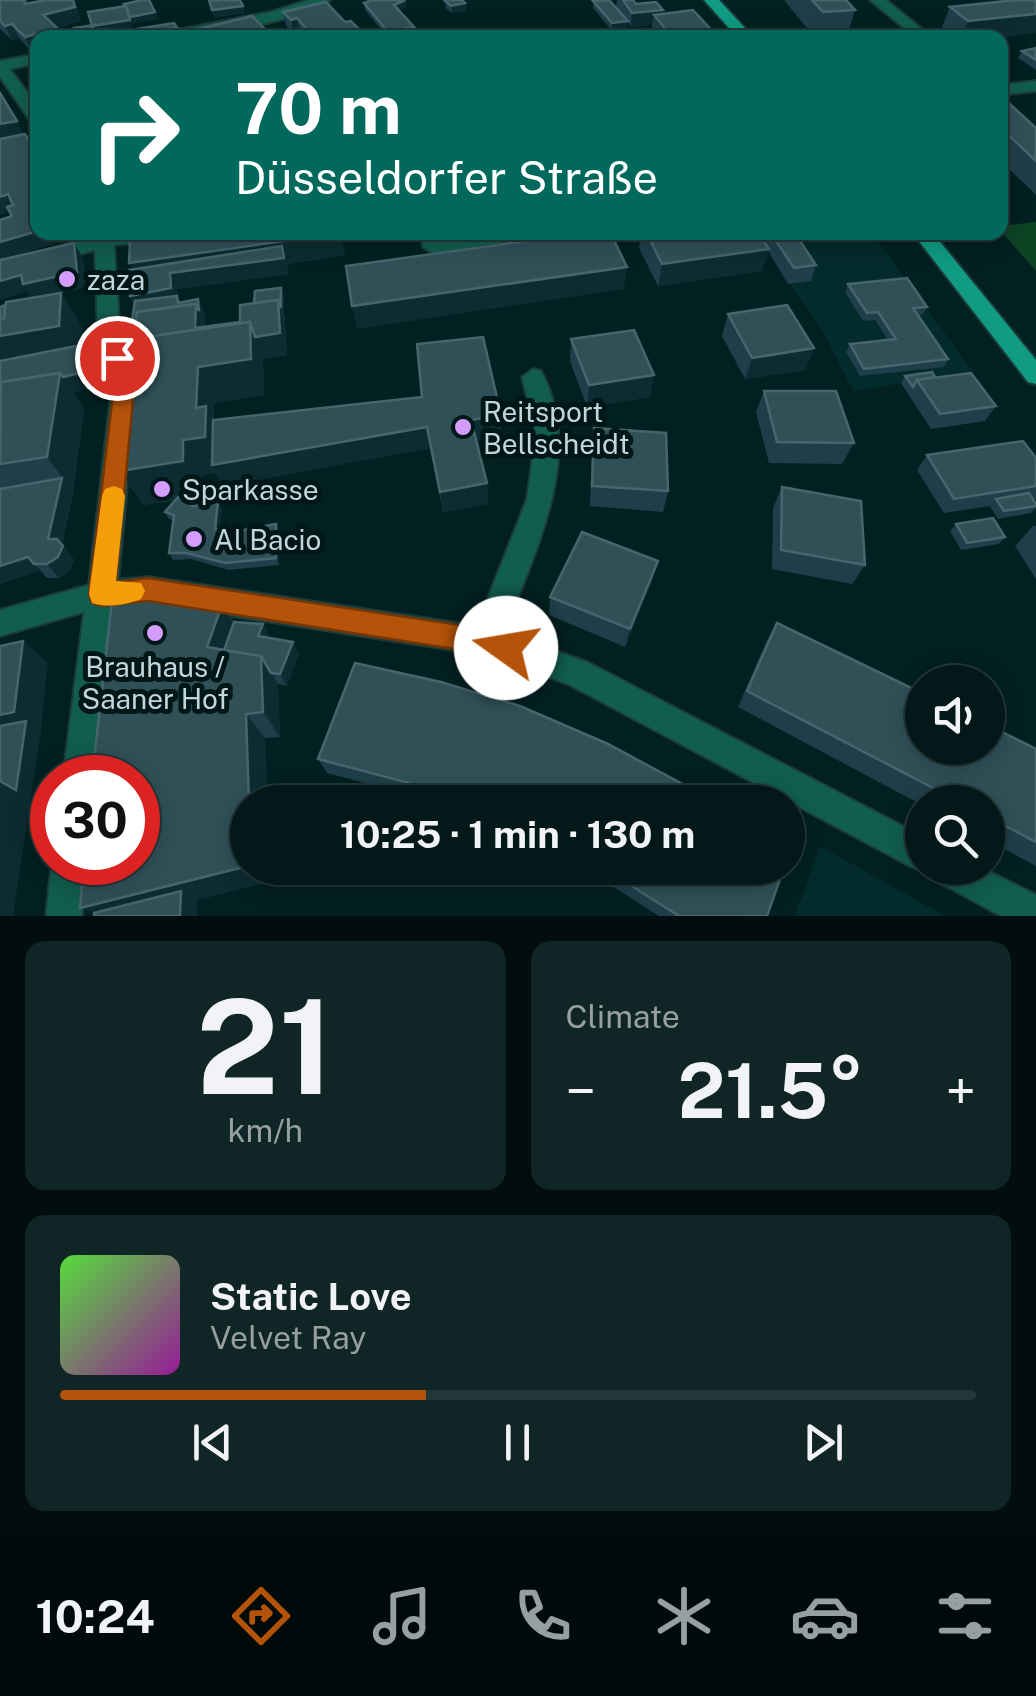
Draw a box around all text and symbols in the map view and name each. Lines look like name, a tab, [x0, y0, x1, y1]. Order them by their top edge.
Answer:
text: 70 m	[235, 67, 402, 150]
icon: right	[70, 70, 200, 200]
text: Düsseldorfer Straße	[235, 151, 658, 204]
place label: zaza	[87, 263, 145, 296]
marker: zaza	[56, 268, 78, 290]
pin	[75, 316, 160, 401]
icon: arrive	[90, 331, 145, 386]
place label: Reitsport Bellscheidt	[483, 395, 630, 460]
marker: Reitsport Bellscheidt	[452, 416, 474, 438]
place label: Sparkasse	[182, 473, 319, 506]
marker: Sparkasse	[151, 478, 173, 500]
place label: Al Bacio	[214, 523, 321, 556]
marker: Al Bacio	[183, 528, 205, 550]
position arrow	[454, 596, 558, 700]
marker: Brauhaus / Saaner Hof	[144, 622, 166, 644]
place label: Brauhaus / Saaner Hof	[82, 650, 228, 715]
map controls	[905, 665, 1005, 885]
button: sound	[905, 665, 1005, 765]
speed limit sign: 30	[30, 755, 160, 885]
button: search	[905, 785, 1005, 885]
text: 10:25 · 1 min · 130 m	[340, 812, 695, 857]
text: 21	[196, 971, 334, 1123]
text: Climate	[566, 998, 680, 1035]
text: 21.5°	[678, 1047, 864, 1135]
text: −	[566, 1059, 596, 1123]
text: +	[946, 1059, 976, 1123]
text: km/h	[228, 1112, 303, 1149]
text: Static Love	[210, 1274, 412, 1319]
text: Velvet Ray	[210, 1319, 366, 1356]
icon: previous	[185, 1415, 240, 1470]
icon: pause	[490, 1415, 545, 1470]
icon: next	[796, 1415, 851, 1470]
icon: directions	[226, 1581, 296, 1651]
icon: music	[367, 1581, 437, 1651]
icon: phone	[508, 1581, 578, 1651]
icon: climate	[649, 1581, 719, 1651]
icon: car	[790, 1581, 860, 1651]
icon: filters	[930, 1581, 1000, 1651]
text: 10:24	[35, 1590, 155, 1643]

